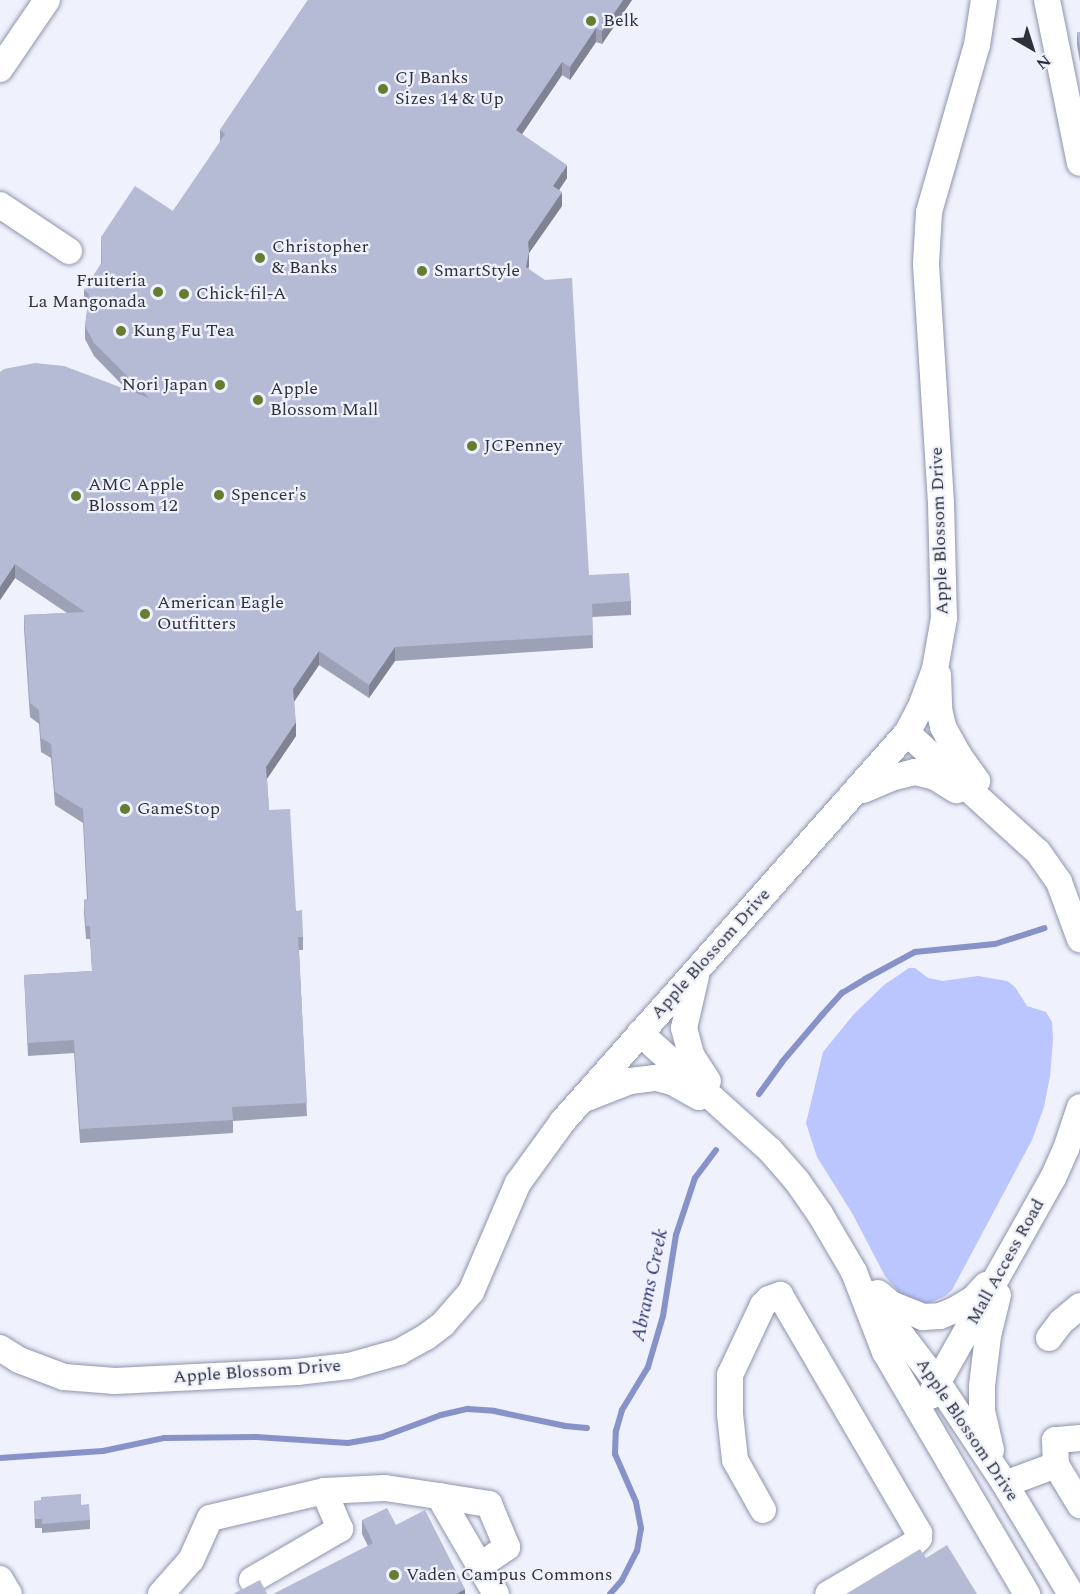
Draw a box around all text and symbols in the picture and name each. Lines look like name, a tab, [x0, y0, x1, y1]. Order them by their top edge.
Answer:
place label: Belk	[603, 10, 639, 32]
marker: Belk	[584, 14, 598, 28]
north arrow	[1002, 18, 1062, 78]
text: N	[1031, 49, 1056, 75]
place label: CJ Banks Sizes 14 & Up	[395, 68, 504, 110]
marker: CJ Banks Sizes 14 & Up	[376, 82, 390, 96]
place label: Christopher & Banks	[272, 237, 369, 280]
marker: Christopher & Banks	[253, 251, 267, 265]
place label: SmartStyle	[434, 260, 520, 282]
marker: SmartStyle	[415, 264, 429, 278]
place label: Fruiteria La Mangonada	[27, 271, 146, 314]
place label: Chick-fil-A	[196, 283, 287, 305]
marker: Fruiteria La Mangonada	[151, 285, 165, 299]
marker: Chick-fil-A	[177, 287, 191, 301]
place label: Kung Fu Tea	[133, 320, 235, 342]
marker: Kung Fu Tea	[114, 324, 128, 338]
place label: Nori Japan	[122, 374, 208, 396]
marker: Nori Japan	[213, 378, 227, 392]
place label: Apple Blossom Mall	[270, 379, 378, 422]
marker: Apple Blossom Mall	[251, 393, 265, 407]
place label: JCPenney	[484, 435, 562, 457]
marker: JCPenney	[465, 439, 479, 453]
street label: Apple Blossom Drive	[926, 447, 954, 615]
place label: AMC Apple Blossom 12	[88, 475, 184, 518]
place label: Spencer's	[231, 484, 307, 506]
marker: Spencer's	[212, 488, 226, 502]
marker: AMC Apple Blossom 12	[69, 489, 83, 503]
place label: American Eagle Outfitters	[157, 593, 284, 636]
marker: American Eagle Outfitters	[138, 607, 152, 621]
place label: GameStop	[137, 798, 220, 820]
marker: GameStop	[118, 802, 132, 816]
street label: Apple Blossom Drive	[647, 884, 775, 1024]
street label: Mall Access Road	[962, 1195, 1050, 1329]
water label: Abrams Creek	[626, 1227, 674, 1343]
street label: Apple Blossom Drive	[911, 1354, 1023, 1506]
street label: Apple Blossom Drive	[172, 1355, 342, 1389]
place label: Vaden Campus Commons	[406, 1564, 613, 1586]
marker: Vaden Campus Commons	[387, 1568, 401, 1582]

